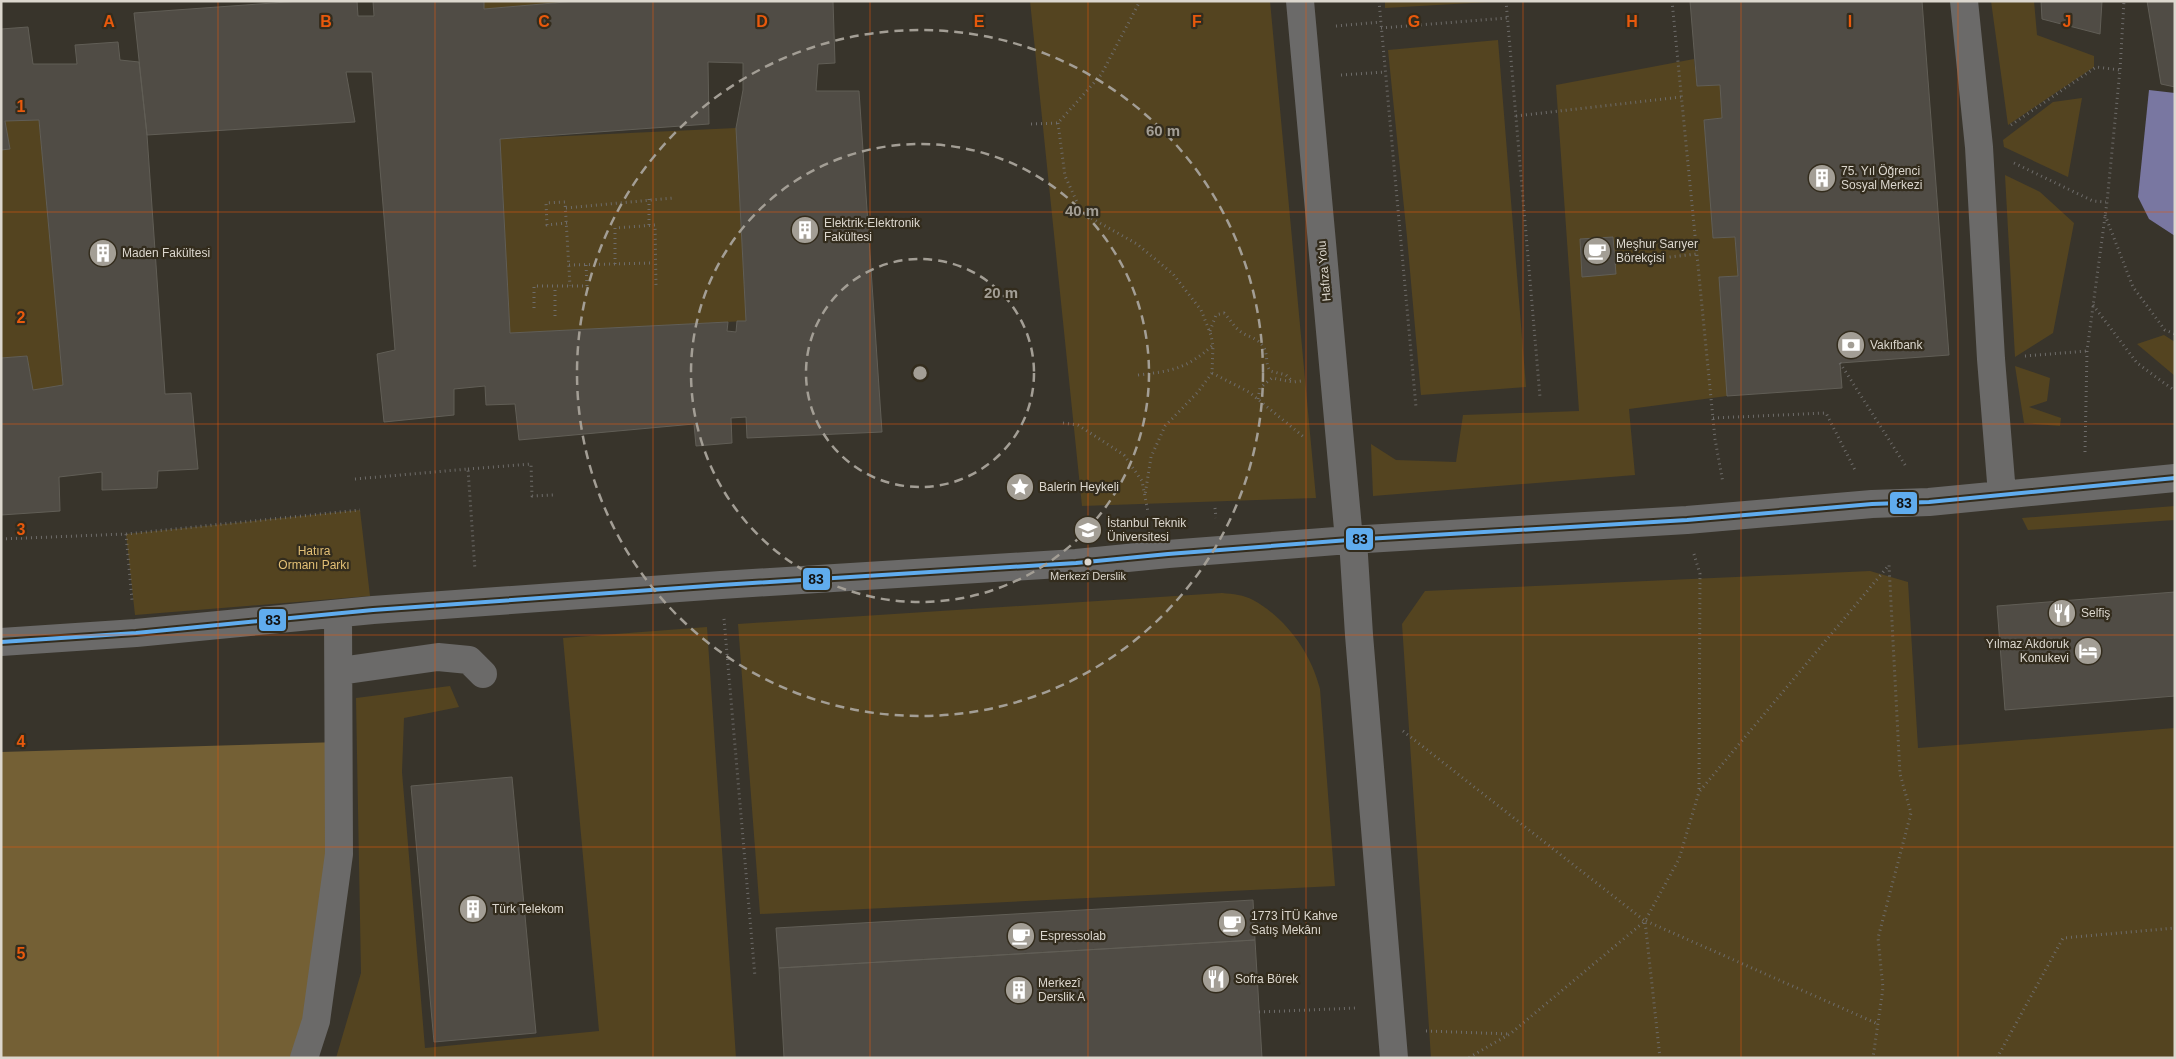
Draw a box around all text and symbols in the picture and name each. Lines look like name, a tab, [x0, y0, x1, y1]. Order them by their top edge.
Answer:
text: A	[103, 13, 115, 30]
text: B	[320, 13, 332, 30]
text: C	[538, 13, 550, 30]
text: D	[756, 13, 768, 30]
text: E	[974, 13, 985, 30]
text: F	[1192, 13, 1202, 30]
text: G	[1408, 13, 1420, 30]
text: H	[1626, 13, 1638, 30]
text: I	[1848, 13, 1852, 30]
text: J	[2063, 13, 2071, 30]
text: 1	[17, 98, 26, 115]
text: 60 m	[1146, 122, 1180, 139]
building icon: 75. Yıl Öğrenci Sosyal Merkezi	[1807, 163, 1837, 193]
place label: 75. Yıl Öğrenci Sosyal Merkezi	[1841, 164, 1922, 192]
text: 40 m	[1065, 202, 1099, 219]
building icon: Elektrik-Elektronik Fakültesi	[790, 215, 820, 245]
place label: Elektrik-Elektronik Fakültesi	[824, 216, 921, 244]
cafe icon: Meşhur Sarıyer Börekçisi	[1582, 236, 1612, 266]
place label: Meşhur Sarıyer Börekçisi	[1616, 237, 1698, 265]
building icon: Maden Fakültesi	[88, 238, 118, 268]
street label: Hafıza Yolu	[1314, 240, 1334, 302]
place label: Maden Fakültesi	[122, 246, 210, 260]
text: 20 m	[984, 284, 1018, 301]
text: 2	[17, 309, 26, 326]
bank icon: Vakıfbank	[1836, 330, 1866, 360]
place label: Vakıfbank	[1870, 338, 1923, 352]
centre of rings	[911, 364, 929, 382]
place icon: Balerin Heykeli	[1005, 472, 1035, 502]
place label: Balerin Heykeli	[1039, 480, 1119, 494]
line badge: 83	[1889, 491, 1918, 515]
text: 83	[1896, 495, 1912, 511]
school or university icon: İstanbul Teknik Üniversitesi	[1073, 515, 1103, 545]
place label: İstanbul Teknik Üniversitesi	[1107, 516, 1187, 544]
text: 3	[17, 521, 26, 538]
line badge: 83	[1345, 527, 1374, 551]
text: 83	[1352, 531, 1368, 547]
park label: Hatıra Ormanı Parkı	[278, 544, 350, 572]
marker: Merkezî Derslik	[1083, 557, 1093, 567]
line badge: 83	[802, 567, 831, 591]
place label: Merkezî Derslik	[1050, 570, 1126, 582]
text: 83	[808, 571, 824, 587]
restaurant icon: Selfiş	[2047, 598, 2077, 628]
place label: Selfiş	[2081, 606, 2110, 620]
line badge: 83	[258, 608, 287, 632]
text: 83	[265, 612, 281, 628]
hotel icon: Yılmaz Akdoruk Konukevi	[2073, 636, 2103, 666]
place label: Yılmaz Akdoruk Konukevi	[1986, 637, 2070, 665]
text: 4	[17, 733, 26, 750]
building icon: Türk Telekom	[458, 894, 488, 924]
place label: Türk Telekom	[492, 902, 564, 916]
cafe icon: 1773 İTÜ Kahve Satış Mekânı	[1217, 908, 1247, 938]
place label: 1773 İTÜ Kahve Satış Mekânı	[1251, 909, 1338, 937]
cafe icon: Espressolab	[1006, 921, 1036, 951]
place label: Espressolab	[1040, 929, 1106, 943]
text: 5	[17, 945, 26, 962]
restaurant icon: Sofra Börek	[1201, 964, 1231, 994]
place label: Sofra Börek	[1235, 972, 1299, 986]
building icon: Merkezî Derslik A	[1004, 975, 1034, 1005]
place label: Merkezî Derslik A	[1038, 976, 1085, 1004]

